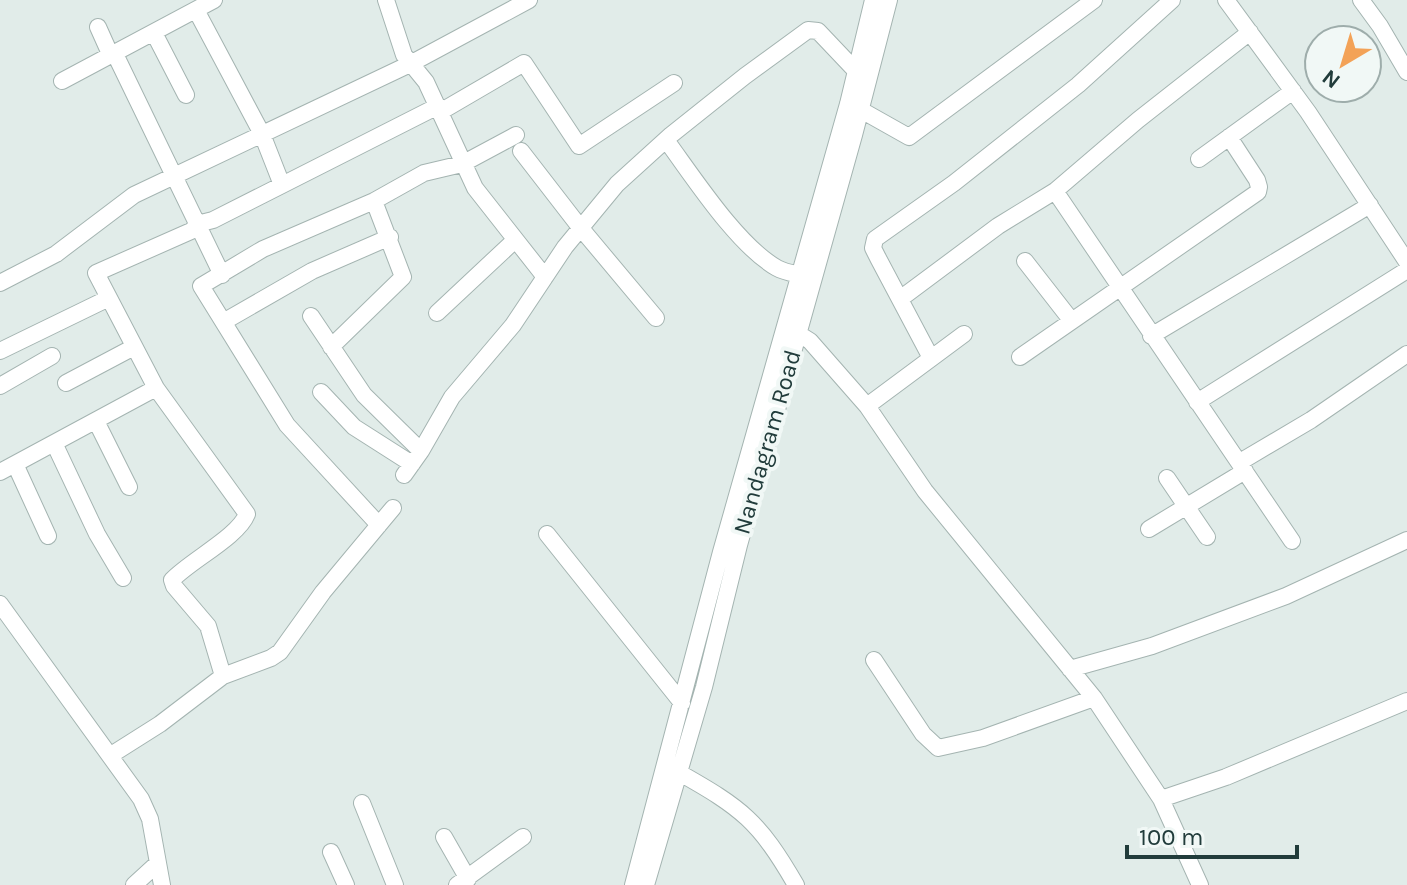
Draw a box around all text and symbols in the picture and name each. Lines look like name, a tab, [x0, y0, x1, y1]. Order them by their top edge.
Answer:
north arrow	[1303, 24, 1383, 104]
text: N	[1317, 64, 1346, 94]
street label: Nandagram Road	[727, 347, 807, 537]
scale bar	[1127, 809, 1297, 859]
text: 100 m	[1139, 823, 1204, 851]

